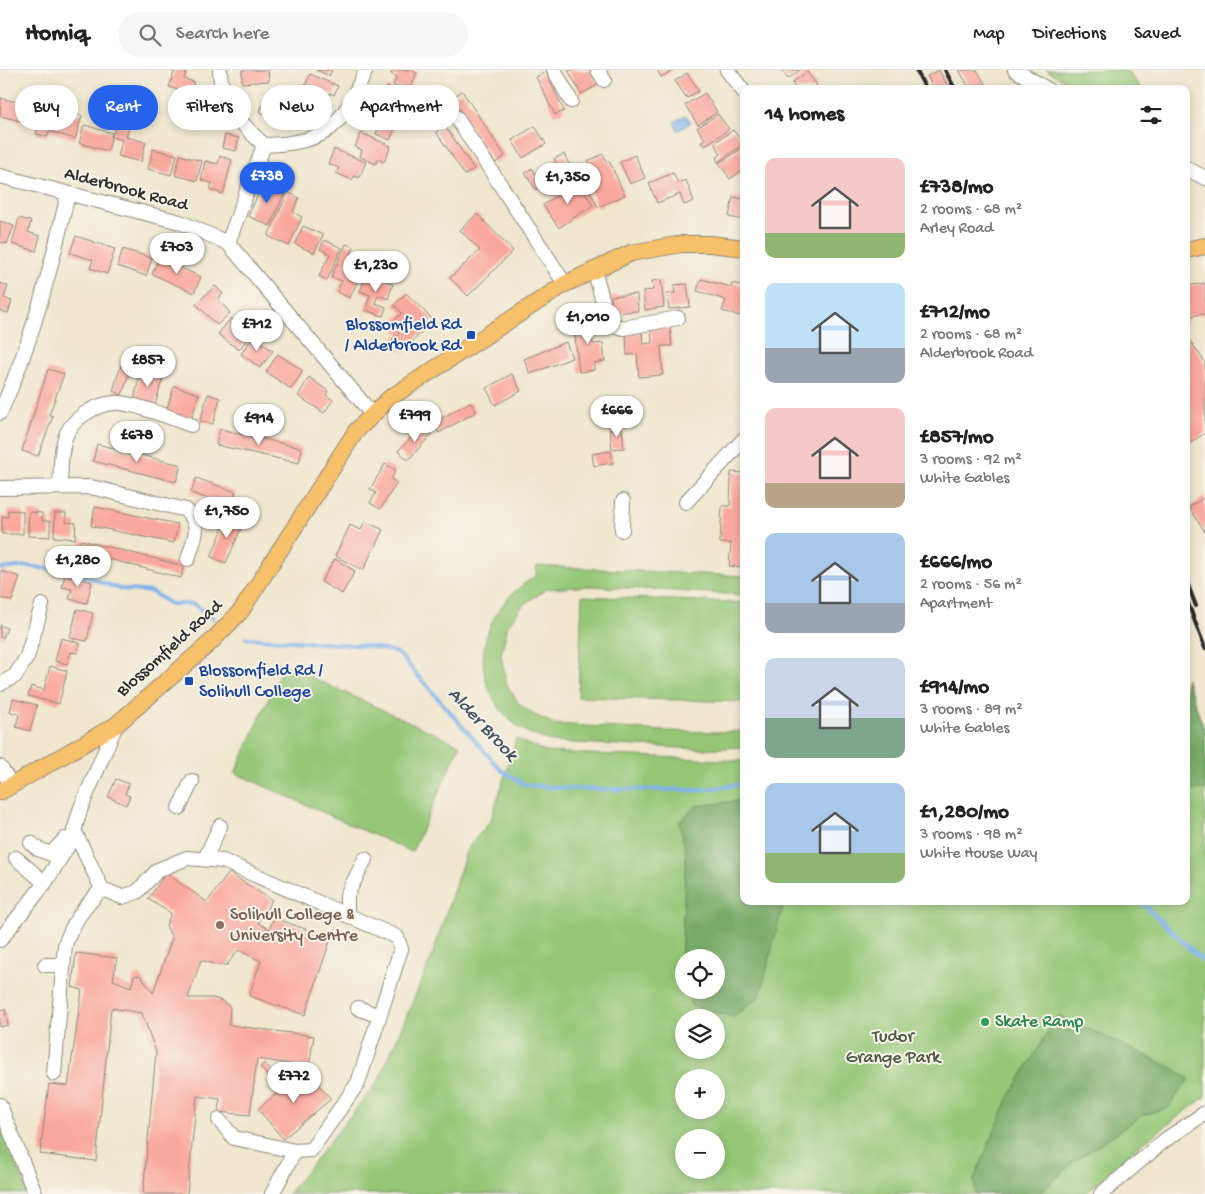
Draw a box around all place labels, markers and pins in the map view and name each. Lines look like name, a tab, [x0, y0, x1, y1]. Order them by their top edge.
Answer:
pin: £738	[237, 162, 297, 204]
pin: £1,350	[527, 162, 609, 205]
pin: £703	[147, 232, 207, 275]
pin: £1,230	[335, 250, 417, 293]
pin: £1,010	[547, 302, 629, 345]
pin: £712	[227, 310, 287, 352]
place label: Blossomfield Rd / Alderbrook Rd	[345, 315, 462, 357]
marker: Blossomfield Rd / Alderbrook Rd	[465, 329, 477, 341]
pin: £857	[118, 346, 178, 388]
pin: £666	[587, 396, 647, 438]
pin: £799	[385, 400, 445, 443]
pin: £914	[229, 404, 289, 446]
pin: £678	[107, 420, 167, 463]
pin: £1,750	[186, 496, 268, 539]
pin: £1,280	[37, 546, 119, 588]
place label: Blossomfield Rd / Solihull College	[198, 661, 324, 703]
marker: Blossomfield Rd / Solihull College	[183, 675, 195, 687]
place label: Solihull College & University Centre	[230, 905, 359, 947]
marker: Solihull College & University Centre	[214, 919, 226, 931]
place label: Skate Ramp	[995, 1012, 1083, 1033]
marker: Skate Ramp	[979, 1016, 991, 1028]
pin: £772	[264, 1062, 324, 1104]

